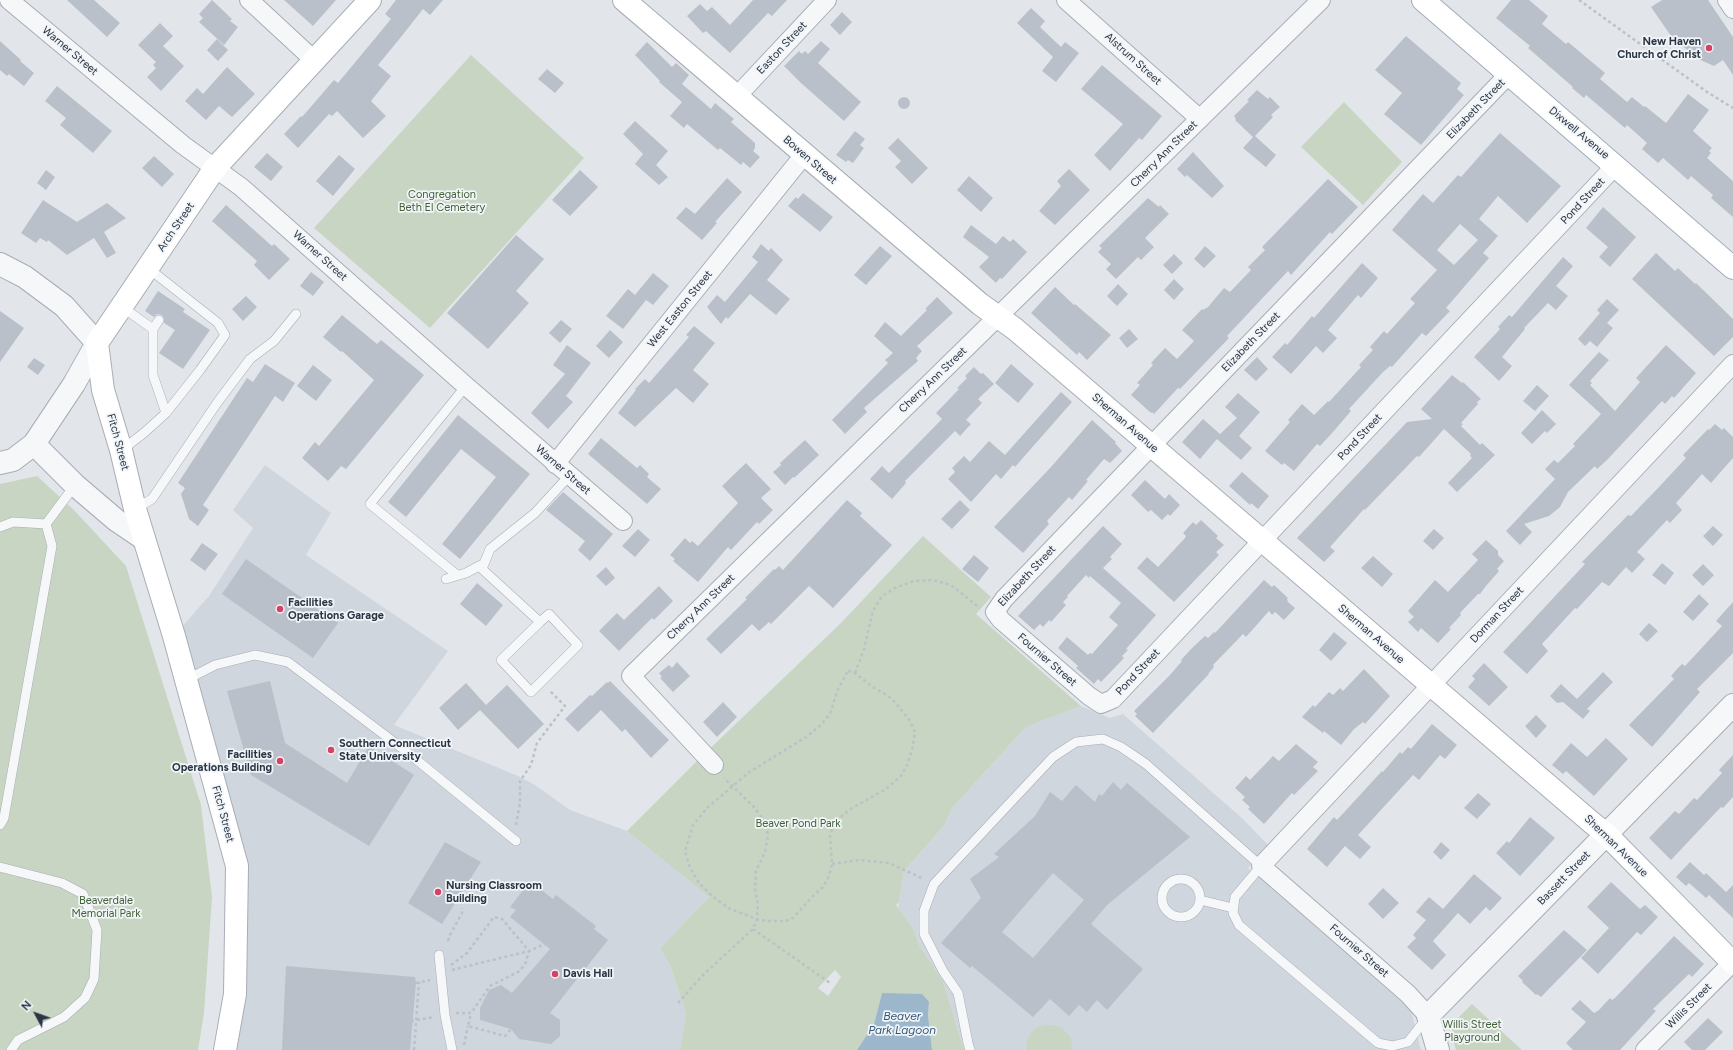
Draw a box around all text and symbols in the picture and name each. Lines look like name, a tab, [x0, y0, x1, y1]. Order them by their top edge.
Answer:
street label: Easton Street	[754, 19, 810, 77]
street label: Warner Street	[39, 24, 101, 78]
street label: Alstrum Street	[1102, 30, 1164, 88]
place label: New Haven Church of Christ	[1617, 35, 1701, 61]
marker: New Haven Church of Christ	[1704, 43, 1714, 53]
street label: Elizabeth Street	[1444, 76, 1508, 142]
street label: Dixwell Avenue	[1546, 104, 1612, 162]
street label: Cherry Ann Street	[1128, 118, 1200, 190]
street label: Bowen Street	[780, 133, 840, 187]
street label: Pond Street	[1558, 175, 1608, 227]
park label: Congregation Beth El Cemetery	[399, 188, 485, 214]
street label: Arch Street	[155, 200, 197, 254]
street label: Warner Street	[290, 228, 350, 284]
street label: West Easton Street	[645, 268, 715, 350]
street label: Elizabeth Street	[1219, 309, 1283, 375]
street label: Cherry Ann Street	[896, 344, 970, 416]
street label: Sherman Avenue	[1089, 391, 1161, 455]
street label: Pond Street	[1335, 411, 1385, 463]
street label: Fitch Street	[104, 412, 132, 472]
street label: Warner Street	[533, 442, 593, 498]
street label: Elizabeth Street	[995, 543, 1059, 609]
street label: Cherry Ann Street	[664, 571, 738, 643]
street label: Dorman Street	[1468, 584, 1526, 646]
place label: Facilities Operations Garage	[288, 596, 384, 622]
street label: Sherman Avenue	[1335, 602, 1407, 666]
marker: Facilities Operations Garage	[275, 604, 285, 614]
street label: Fournier Street	[1015, 631, 1079, 689]
street label: Pond Street	[1113, 646, 1163, 698]
place label: Southern Connecticut State University	[339, 737, 451, 763]
marker: Southern Connecticut State University	[326, 745, 336, 755]
place label: Facilities Operations Building	[172, 748, 272, 774]
marker: Facilities Operations Building	[275, 756, 285, 766]
street label: Fitch Street	[209, 784, 237, 844]
street label: Sherman Avenue	[1581, 812, 1651, 880]
park label: Beaver Pond Park	[755, 817, 841, 831]
street label: Bassett Street	[1535, 848, 1593, 908]
place label: Nursing Classroom Building	[446, 879, 542, 905]
marker: Nursing Classroom Building	[433, 887, 443, 897]
park label: Beaverdale Memorial Park	[72, 894, 140, 920]
street label: Fournier Street	[1327, 922, 1391, 980]
place label: Davis Hall	[563, 967, 613, 981]
marker: Davis Hall	[550, 969, 560, 979]
street label: Willis Street	[1663, 980, 1715, 1032]
north arrow	[16, 994, 56, 1034]
text: N	[19, 998, 34, 1013]
water label: Beaver Park Lagoon	[868, 1009, 936, 1037]
park label: Willis Street Playground	[1442, 1018, 1502, 1044]

